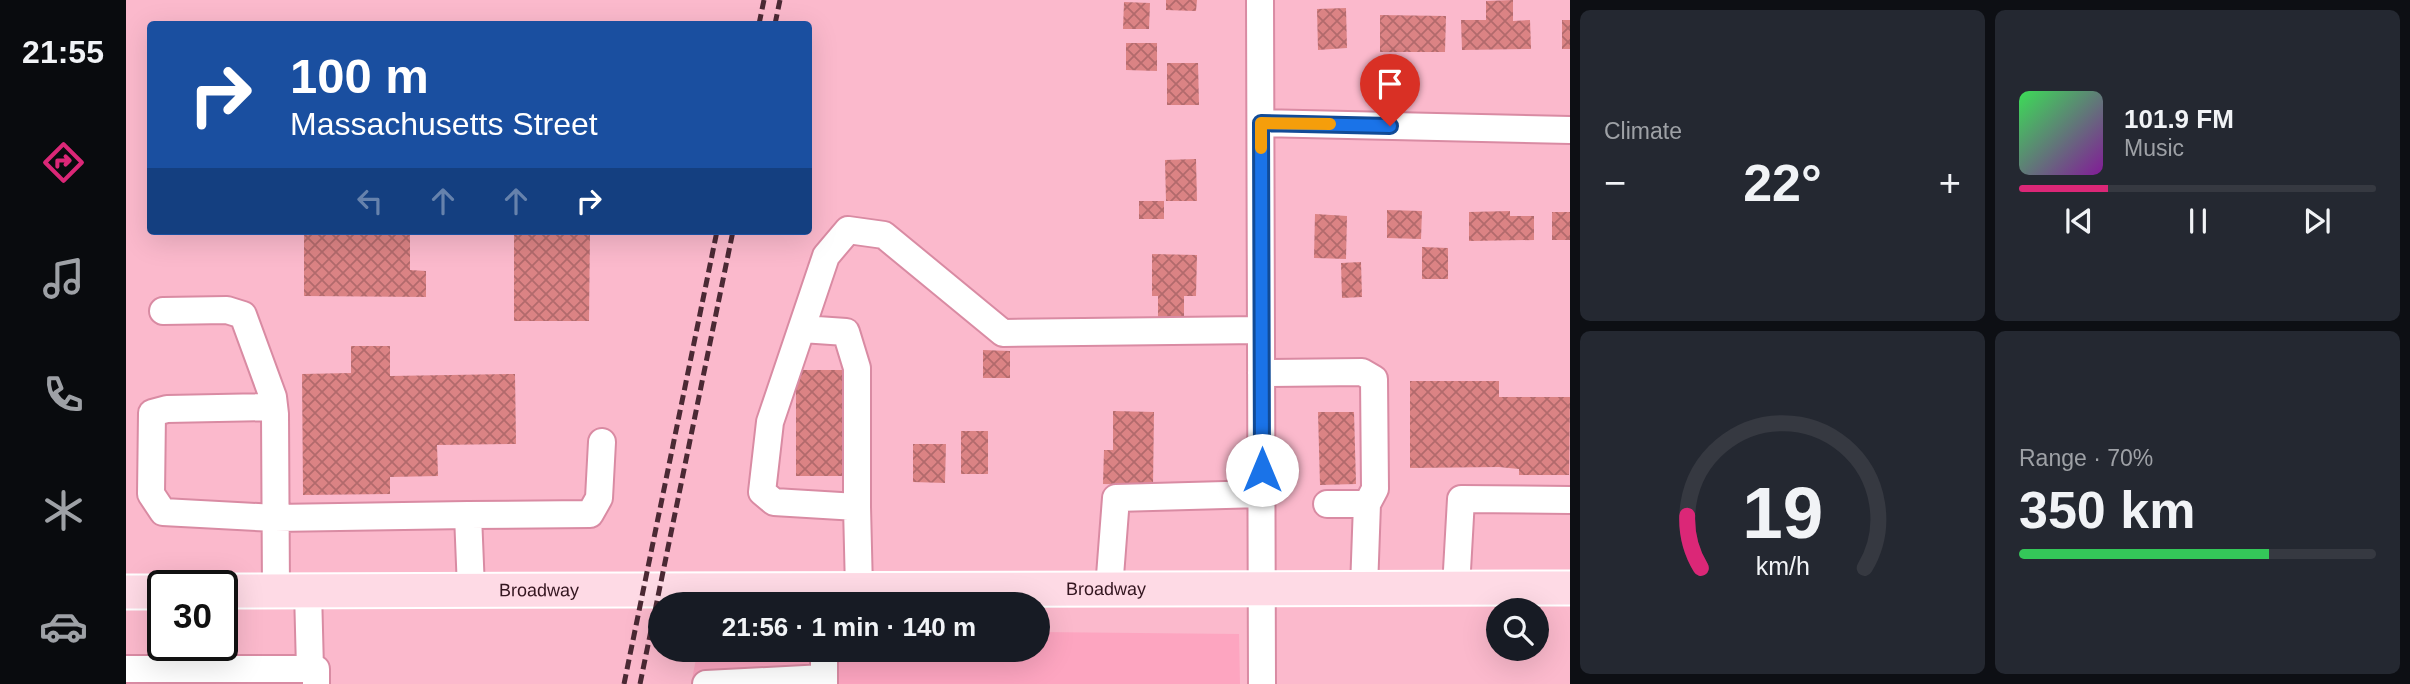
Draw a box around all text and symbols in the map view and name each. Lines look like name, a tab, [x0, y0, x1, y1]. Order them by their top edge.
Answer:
text: 21:55	[22, 34, 104, 70]
icon: right	[175, 49, 266, 140]
text: 100 m	[290, 49, 429, 103]
pin	[1360, 54, 1420, 126]
icon: arrive	[1371, 65, 1409, 103]
text: 101.9 FM	[2124, 104, 2234, 134]
text: Massachusetts Street	[290, 106, 598, 142]
text: Climate	[1604, 118, 1682, 144]
text: Music	[2124, 135, 2184, 161]
icon: directions	[39, 138, 88, 187]
text: 22°	[1743, 154, 1822, 212]
text: −	[1604, 162, 1626, 204]
text: +	[1939, 162, 1961, 204]
icon: left	[351, 182, 389, 220]
icon: ahead	[424, 182, 462, 220]
icon: ahead	[497, 182, 535, 220]
icon: right	[570, 182, 608, 220]
icon: previous	[2060, 202, 2098, 240]
icon: pause	[2179, 202, 2217, 240]
icon: next	[2298, 202, 2336, 240]
icon: music	[39, 254, 88, 303]
icon: phone	[39, 370, 88, 419]
position arrow	[1225, 433, 1299, 507]
text: Range · 70%	[2019, 445, 2153, 471]
text: 19	[1742, 473, 1823, 554]
text: 350 km	[2019, 481, 2195, 539]
icon: climate	[39, 486, 88, 535]
text: km/h	[1755, 552, 1810, 580]
speed limit sign: 30	[147, 570, 238, 661]
street label: Broadway	[1066, 579, 1146, 599]
street label: Broadway	[499, 580, 579, 600]
map controls	[1486, 598, 1549, 661]
button: search	[1486, 598, 1549, 661]
icon: car	[39, 602, 88, 651]
text: 21:56 · 1 min · 140 m	[722, 612, 976, 642]

